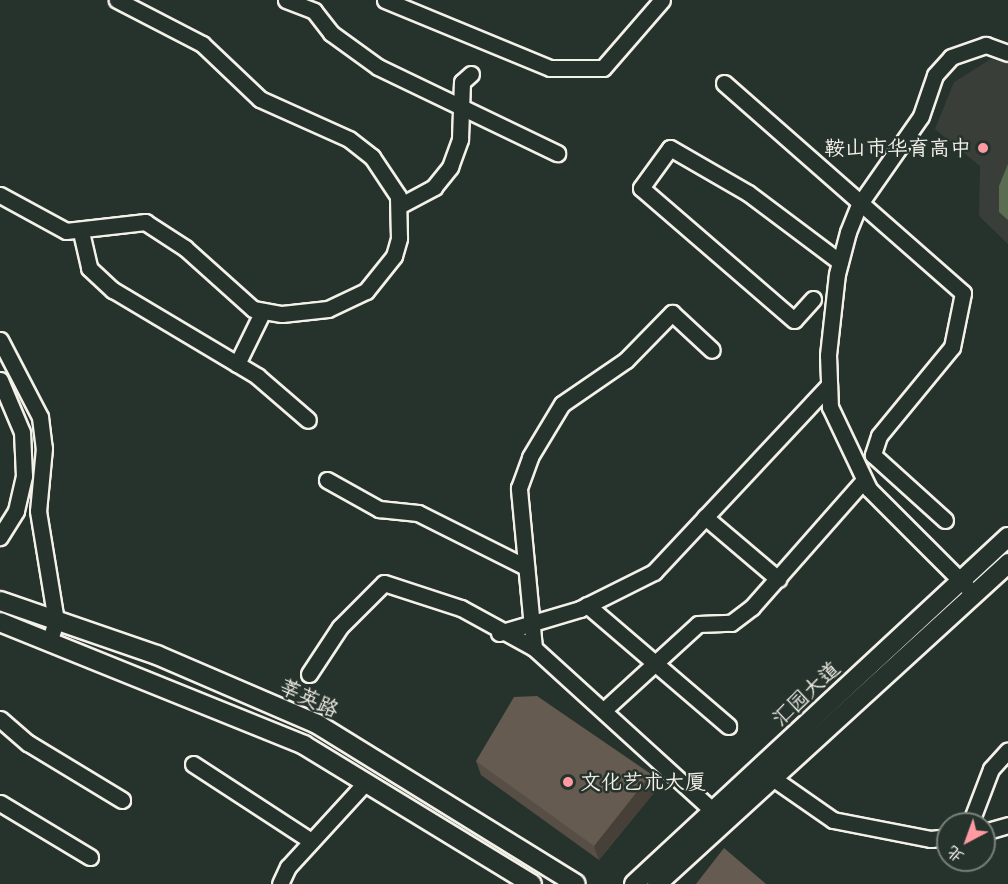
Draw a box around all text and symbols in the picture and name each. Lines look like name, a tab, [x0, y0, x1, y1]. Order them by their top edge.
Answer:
place label: 鞍山市华育高中	[824, 135, 971, 161]
marker: 鞍山市华育高中	[976, 141, 990, 155]
street label: 汇园大道	[767, 656, 845, 732]
street label: 莘英路	[275, 673, 343, 723]
place label: 文化艺术大厦	[580, 769, 706, 795]
marker: 文化艺术大厦	[561, 775, 575, 789]
north arrow	[936, 812, 996, 872]
text: 北	[943, 842, 967, 867]

